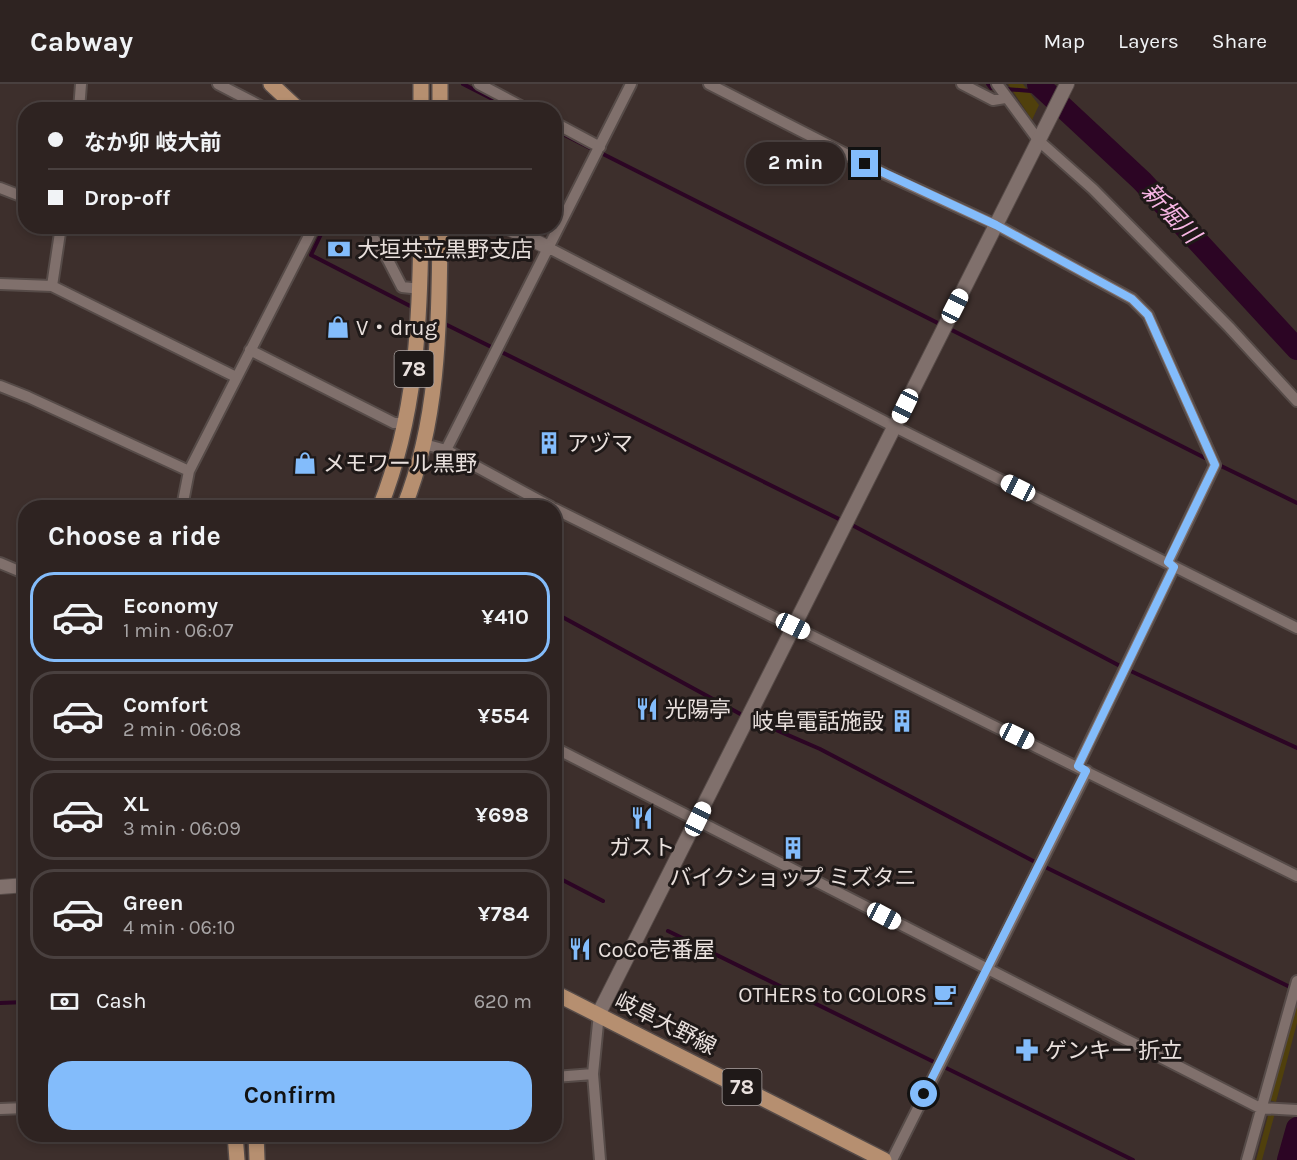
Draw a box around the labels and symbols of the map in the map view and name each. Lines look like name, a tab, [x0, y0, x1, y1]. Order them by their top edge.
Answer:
callout: 2 min	[745, 143, 844, 185]
route end	[851, 150, 878, 177]
water label: 新堀川	[1136, 177, 1208, 251]
bank icon: 大垣共立黒野支店	[326, 236, 352, 262]
place label: 大垣共立黒野支店	[357, 237, 533, 263]
car	[939, 286, 971, 326]
shop icon: V・drug	[325, 314, 351, 340]
place label: V・drug	[356, 315, 438, 341]
road number: 78	[394, 351, 434, 387]
car	[889, 386, 921, 426]
building icon: アヅマ	[536, 430, 562, 456]
place label: アヅマ	[567, 431, 633, 457]
shop icon: メモワール黒野	[292, 450, 318, 476]
place label: メモワール黒野	[323, 451, 477, 477]
car	[998, 472, 1038, 504]
car	[773, 610, 813, 642]
restaurant icon: 光陽亭	[634, 696, 660, 722]
place label: 光陽亭	[665, 697, 731, 723]
building icon: 岐阜電話施設	[889, 708, 915, 734]
place label: 岐阜電話施設	[752, 709, 884, 735]
car	[997, 720, 1037, 752]
car	[682, 799, 714, 839]
restaurant icon: ガスト	[629, 805, 655, 831]
place label: ガスト	[609, 835, 675, 861]
building icon: バイクショップ ミズタニ	[780, 835, 806, 861]
place label: バイクショップ ミズタニ	[670, 865, 916, 891]
car	[864, 900, 904, 932]
restaurant icon: CoCo壱番屋	[567, 936, 593, 962]
place label: CoCo壱番屋	[598, 937, 715, 963]
cafe icon: OTHERS to COLORS	[932, 981, 958, 1007]
place label: OTHERS to COLORS	[738, 982, 927, 1008]
street label: 岐阜大野線	[611, 987, 720, 1060]
pharmacy icon: ゲンキー 折立	[1014, 1037, 1040, 1063]
place label: ゲンキー 折立	[1045, 1038, 1182, 1064]
road number: 78	[722, 1069, 762, 1105]
route start	[910, 1080, 937, 1107]

